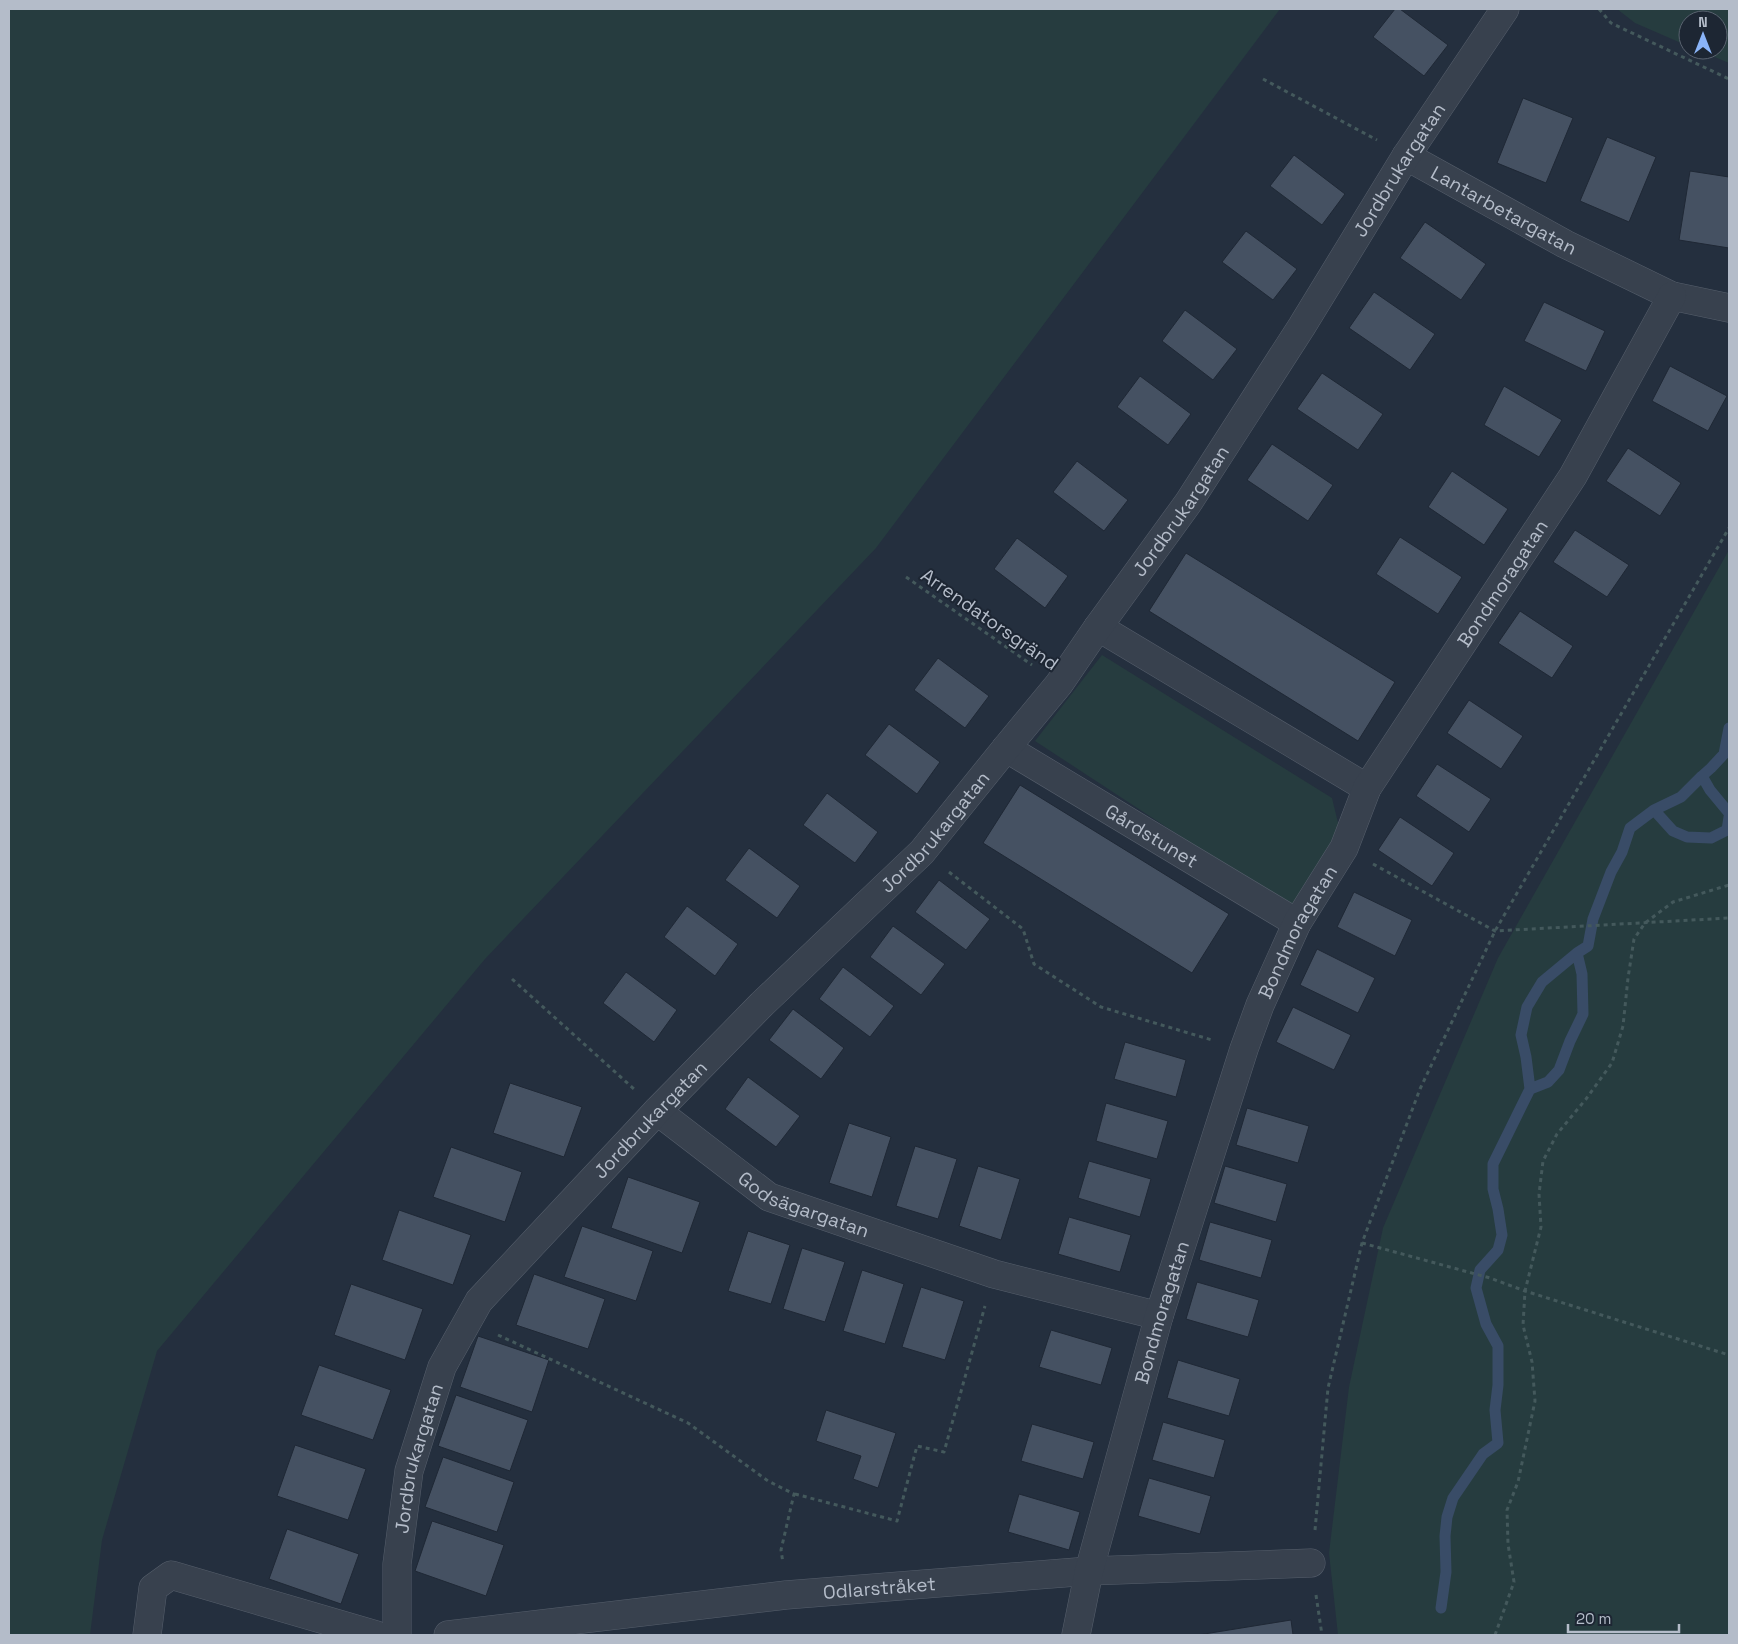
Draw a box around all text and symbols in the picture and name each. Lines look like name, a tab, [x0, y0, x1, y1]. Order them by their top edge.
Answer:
north arrow	[1678, 10, 1728, 60]
text: N	[1698, 13, 1708, 31]
street label: Jordbrukargatan	[1347, 98, 1451, 242]
street label: Lantarbetargatan	[1426, 160, 1581, 261]
street label: Jordbrukargatan	[1127, 441, 1235, 582]
street label: Bondmoragatan	[1452, 515, 1554, 652]
street label: Arrendatorsgränd	[916, 563, 1063, 676]
street label: Jordbrukargatan	[875, 766, 995, 898]
street label: Gårdstunet	[1100, 799, 1202, 874]
street label: Bondmoragatan	[1253, 861, 1343, 1003]
street label: Jordbrukargatan	[588, 1055, 713, 1184]
street label: Godsägargatan	[733, 1166, 872, 1243]
street label: Bondmoragatan	[1129, 1238, 1195, 1387]
street label: Jordbrukargatan	[389, 1380, 449, 1535]
street label: Odlarstråket	[822, 1571, 937, 1605]
scale bar	[1568, 1602, 1679, 1634]
text: 20 m	[1576, 1609, 1611, 1628]

